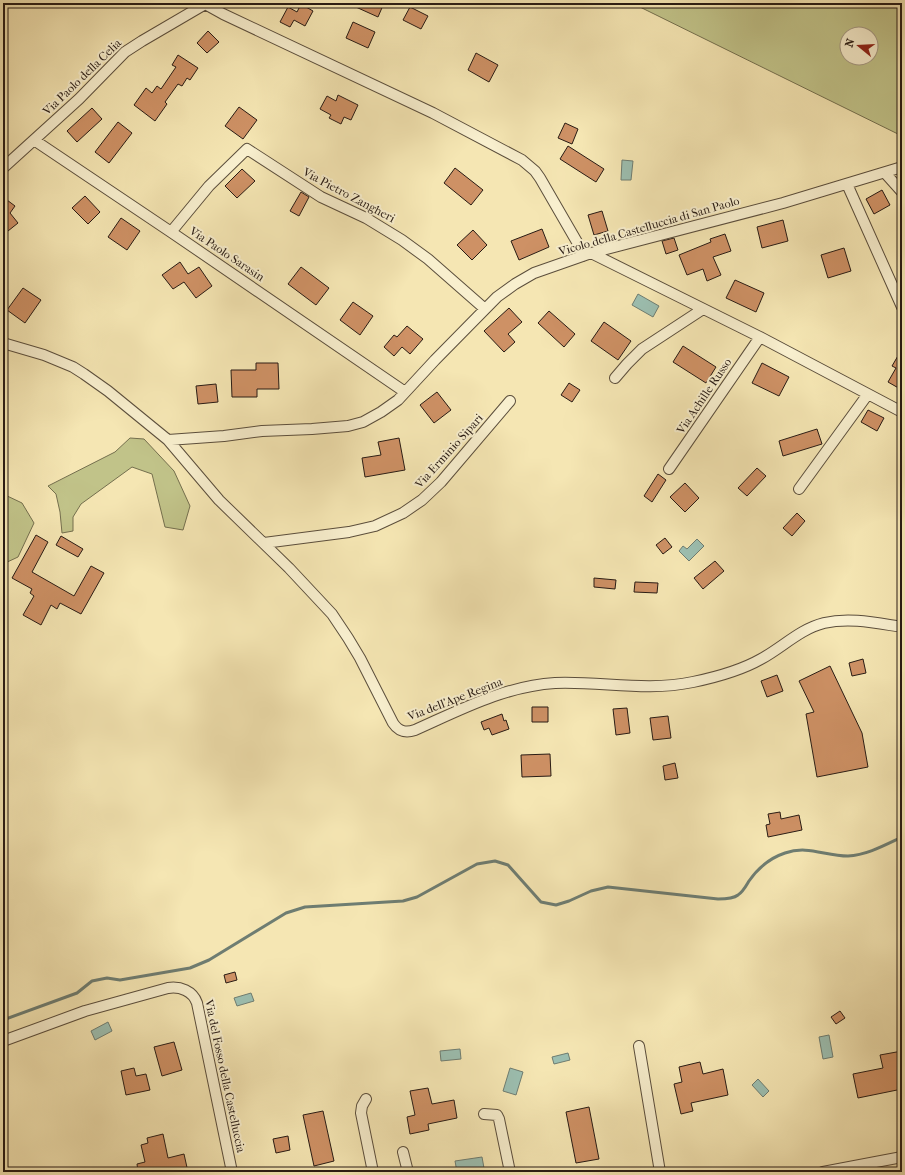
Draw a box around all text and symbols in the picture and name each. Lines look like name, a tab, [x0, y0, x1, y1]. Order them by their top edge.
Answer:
north arrow	[839, 26, 879, 66]
street label: Via Paolo della Celia	[39, 36, 124, 119]
text: N	[842, 36, 858, 49]
street label: Via Pietro Zangheri	[300, 164, 398, 225]
street label: Vicolo della Castelluccia di San Paolo	[556, 193, 741, 259]
street label: Via Paolo Sarasin	[186, 223, 267, 284]
street label: Via Achille Russo	[673, 356, 734, 437]
street label: Via Erminio Sipari	[411, 411, 486, 492]
street label: Via dell'Ape Regina	[405, 674, 505, 724]
street label: Via del Fosso della Castelluccia	[202, 997, 248, 1154]

